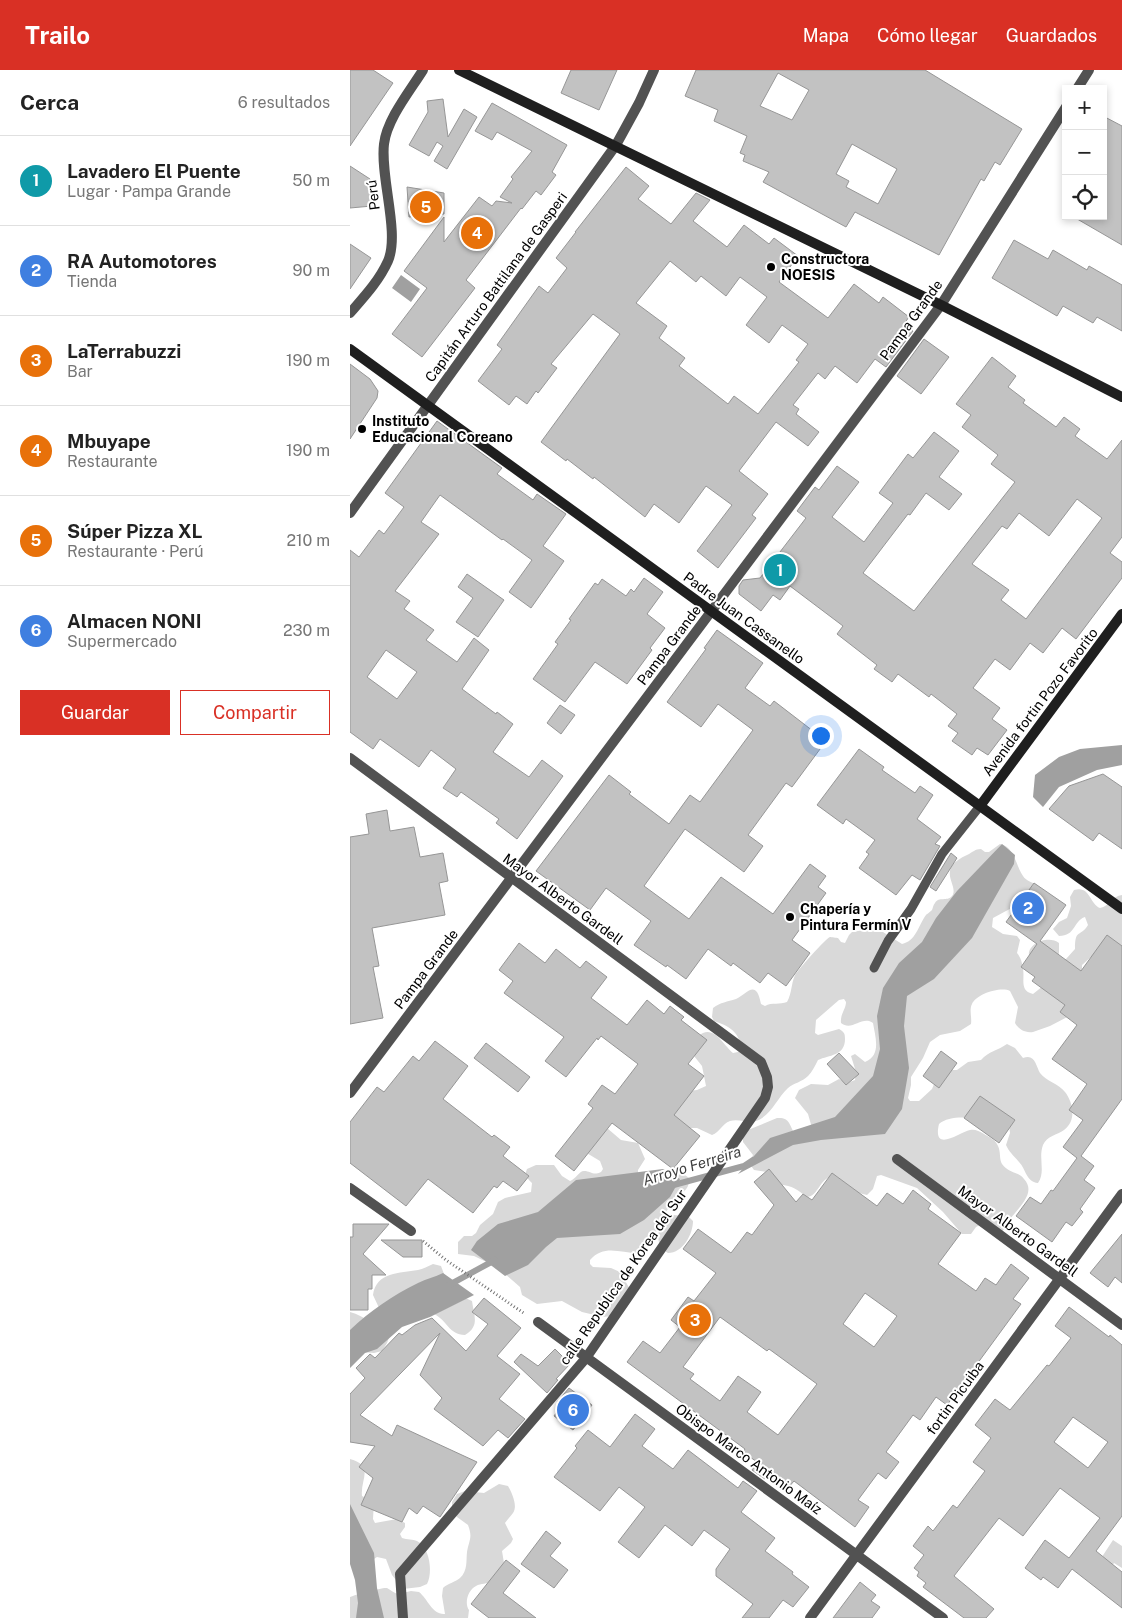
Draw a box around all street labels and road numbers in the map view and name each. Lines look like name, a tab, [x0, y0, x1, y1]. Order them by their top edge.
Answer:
street label: Perú	[363, 179, 383, 211]
street label: Capitán Arturo Battilana de Gasperi	[422, 189, 570, 385]
street label: Pampa Grande	[876, 277, 946, 363]
street label: Padre Juan Cassanello	[681, 569, 808, 667]
street label: Pampa Grande	[634, 602, 704, 688]
street label: Avenida fortin Pozo Favorito	[979, 625, 1101, 779]
street label: Mayor Alberto Gardell	[500, 850, 626, 948]
street label: Pampa Grande	[391, 926, 461, 1012]
street label: Mayor Alberto Gardell	[955, 1182, 1081, 1280]
street label: calle Republica de Korea del Sur	[556, 1186, 690, 1368]
street label: fortin Picuiba	[923, 1358, 987, 1438]
street label: Obispo Marco Antonio Maíz	[673, 1401, 825, 1518]

